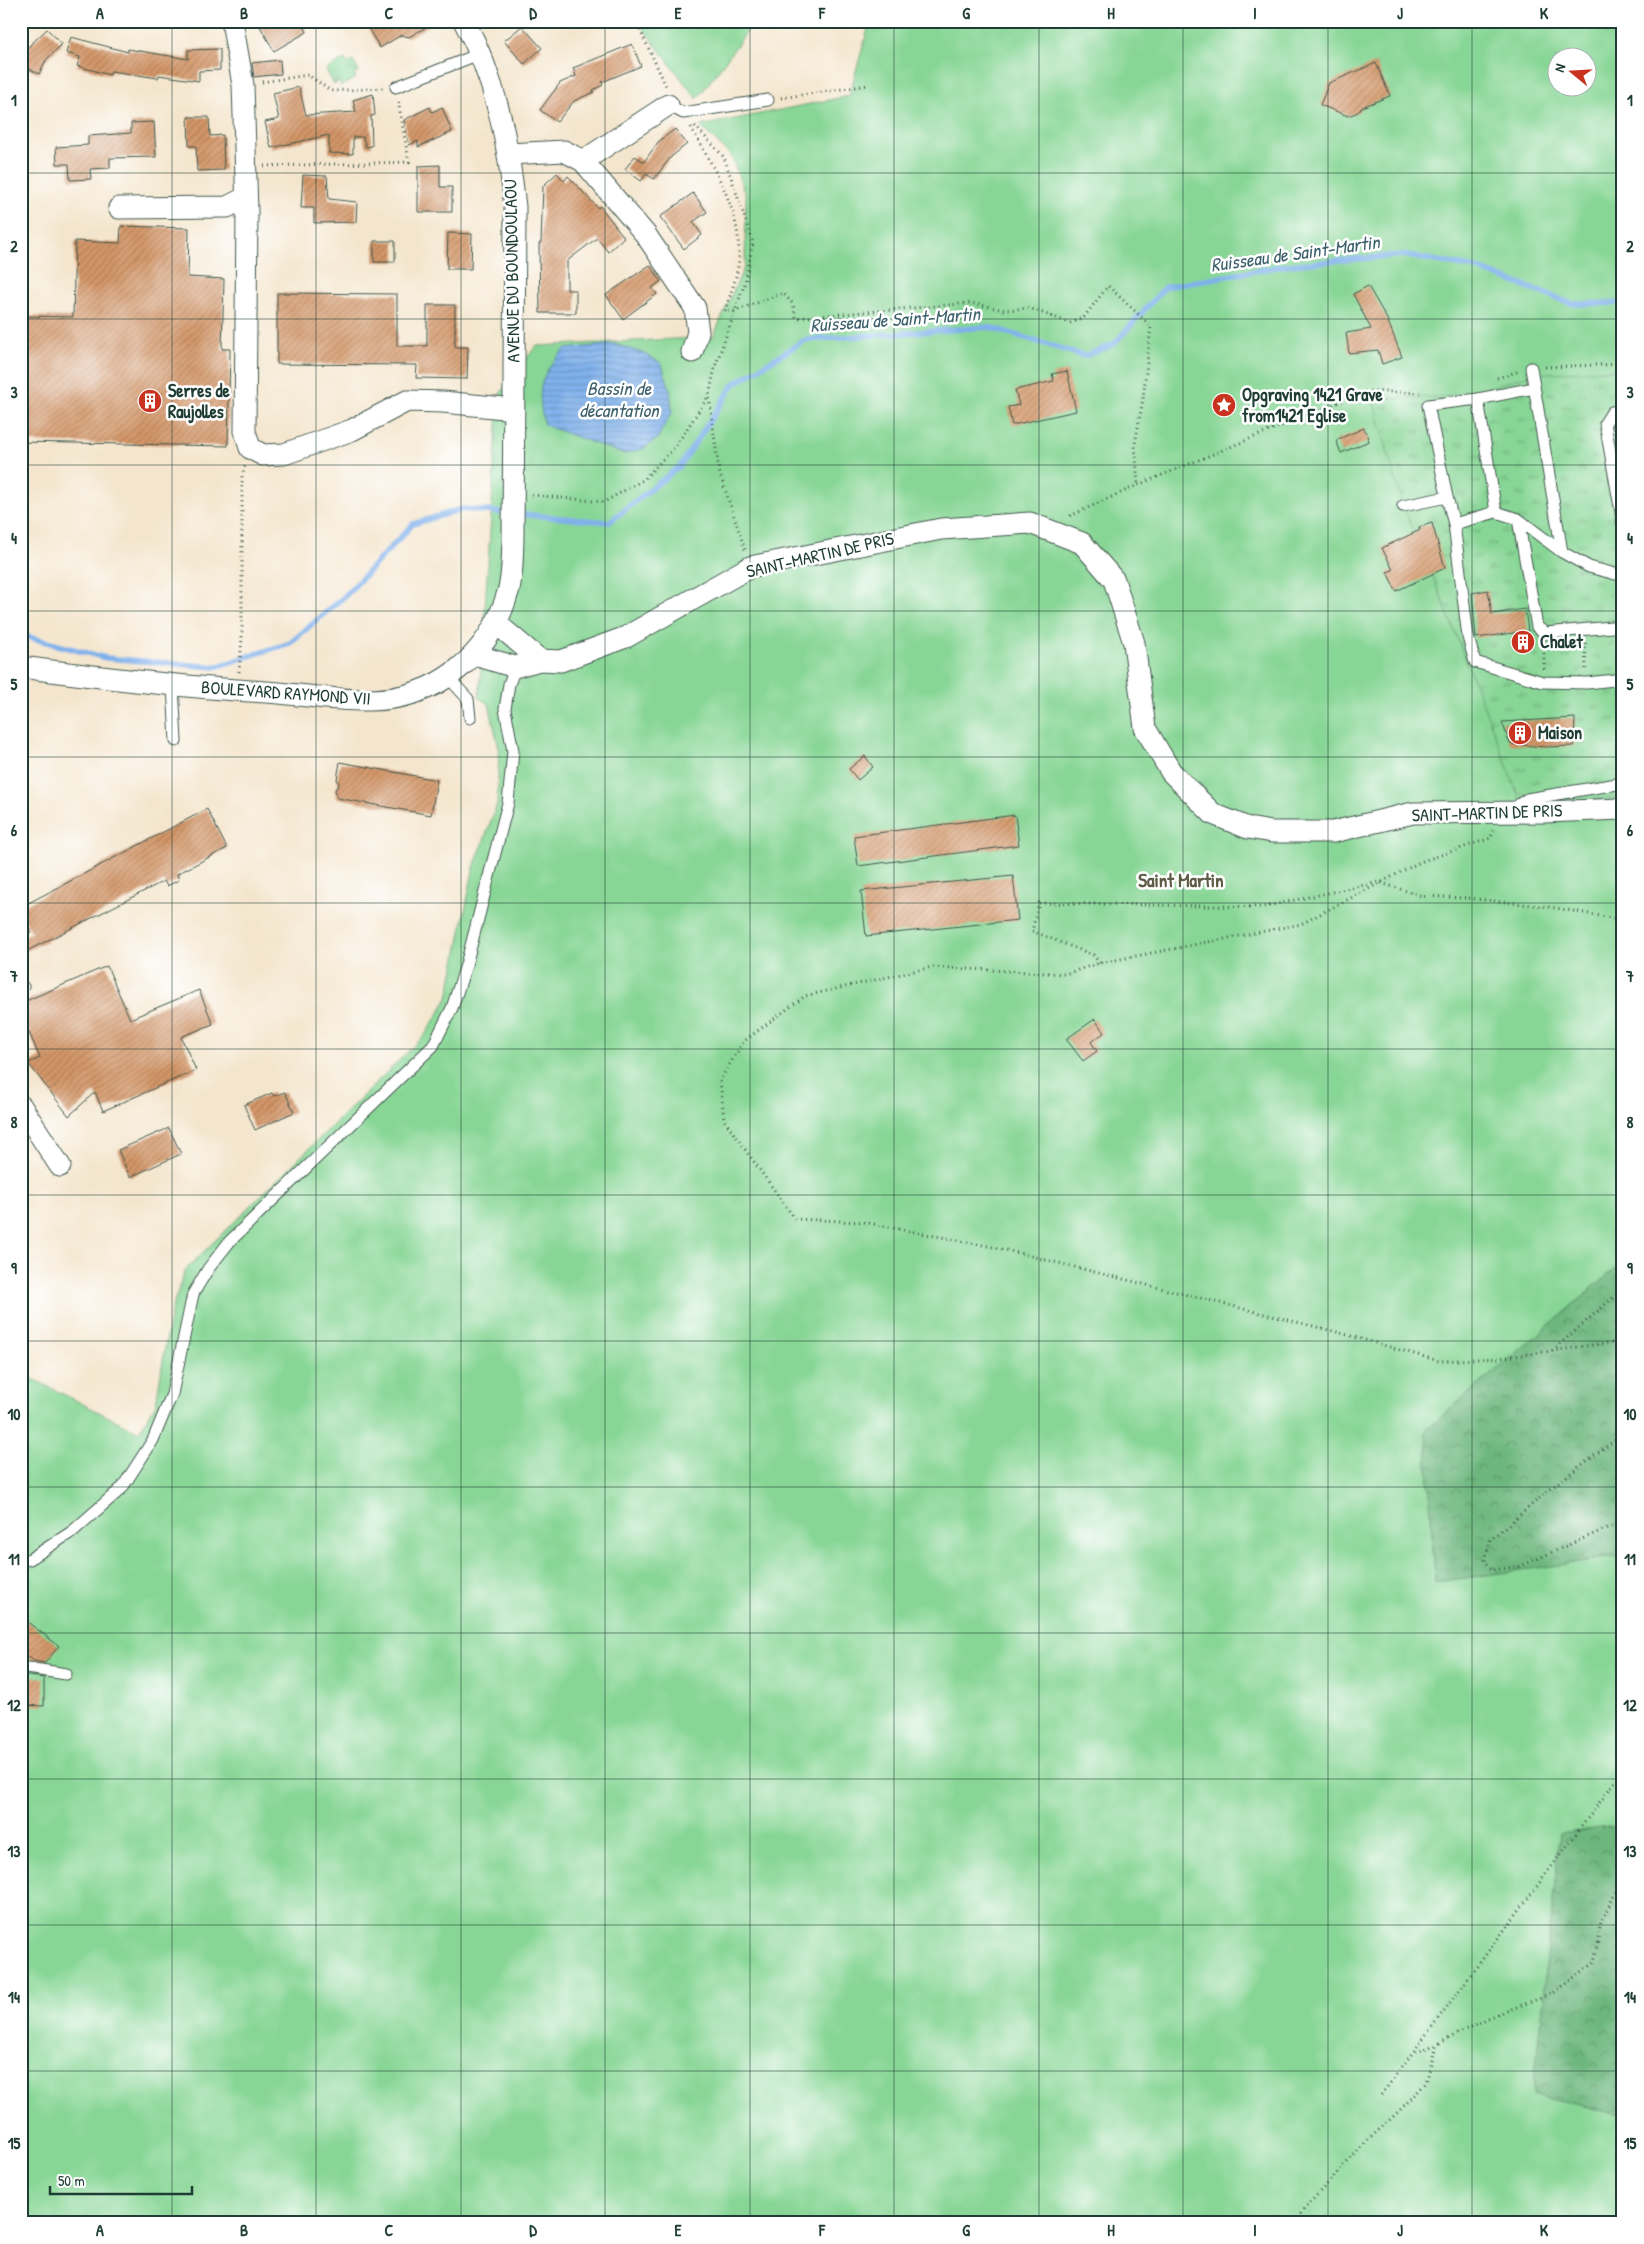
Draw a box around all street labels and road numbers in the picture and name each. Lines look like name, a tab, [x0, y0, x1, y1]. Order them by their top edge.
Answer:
street label: AVENUE DU BOUNDOULAOU	[497, 179, 526, 363]
street label: SAINT-MARTIN DE PRIS	[744, 525, 896, 584]
street label: BOULEVARD RAYMOND VII	[200, 674, 372, 711]
street label: SAINT-MARTIN DE PRIS	[1411, 797, 1563, 828]

